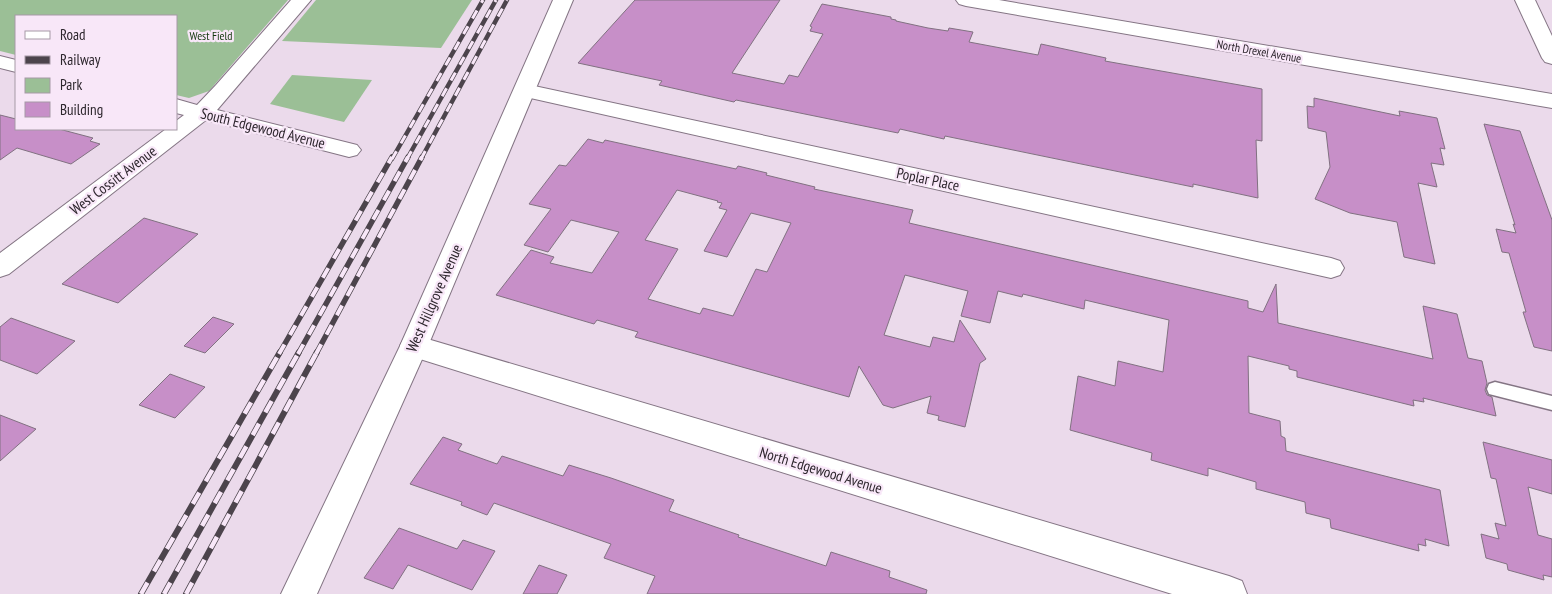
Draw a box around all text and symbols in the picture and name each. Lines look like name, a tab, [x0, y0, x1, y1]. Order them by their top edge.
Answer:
legend	[15, 15, 178, 130]
text: Road	[60, 25, 86, 44]
park label: West Field	[190, 28, 233, 43]
street label: North Drexel Avenue	[1215, 36, 1303, 66]
text: Railway	[60, 50, 101, 69]
text: Park	[60, 75, 82, 94]
text: Building	[60, 100, 103, 119]
street label: South Edgewood Avenue	[199, 103, 327, 153]
street label: West Cossitt Avenue	[66, 141, 160, 219]
street label: Poplar Place	[895, 163, 961, 195]
street label: West Hillgrove Avenue	[402, 241, 466, 355]
street label: North Edgewood Avenue	[757, 442, 885, 498]

